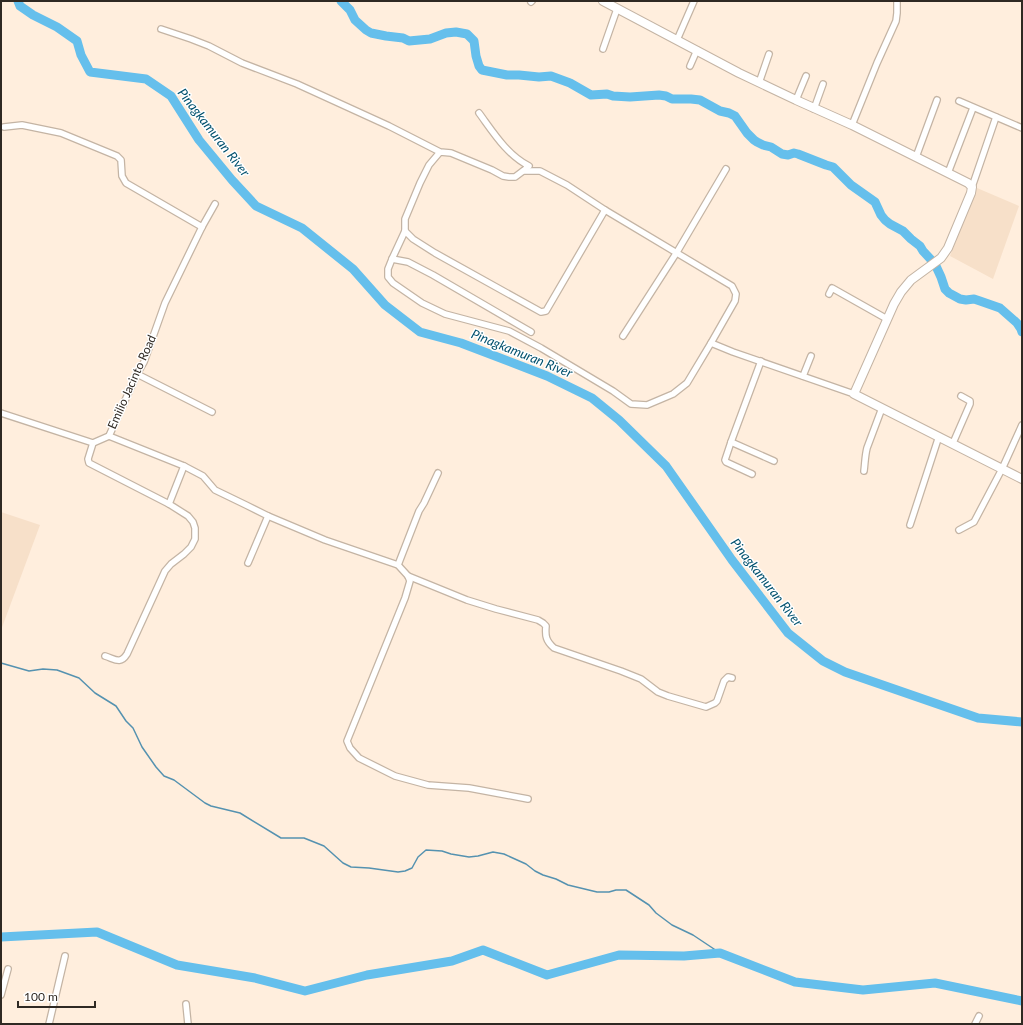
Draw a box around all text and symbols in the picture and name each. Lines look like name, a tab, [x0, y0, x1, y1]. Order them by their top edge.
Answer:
water label: Pinagkamuran River	[175, 85, 254, 180]
water label: Pinagkamuran River	[469, 325, 575, 381]
street label: Emilio Jacinto Road	[104, 332, 159, 431]
water label: Pinagkamuran River	[728, 535, 807, 630]
scale bar	[18, 983, 95, 1009]
text: 100 m	[24, 989, 58, 1004]

